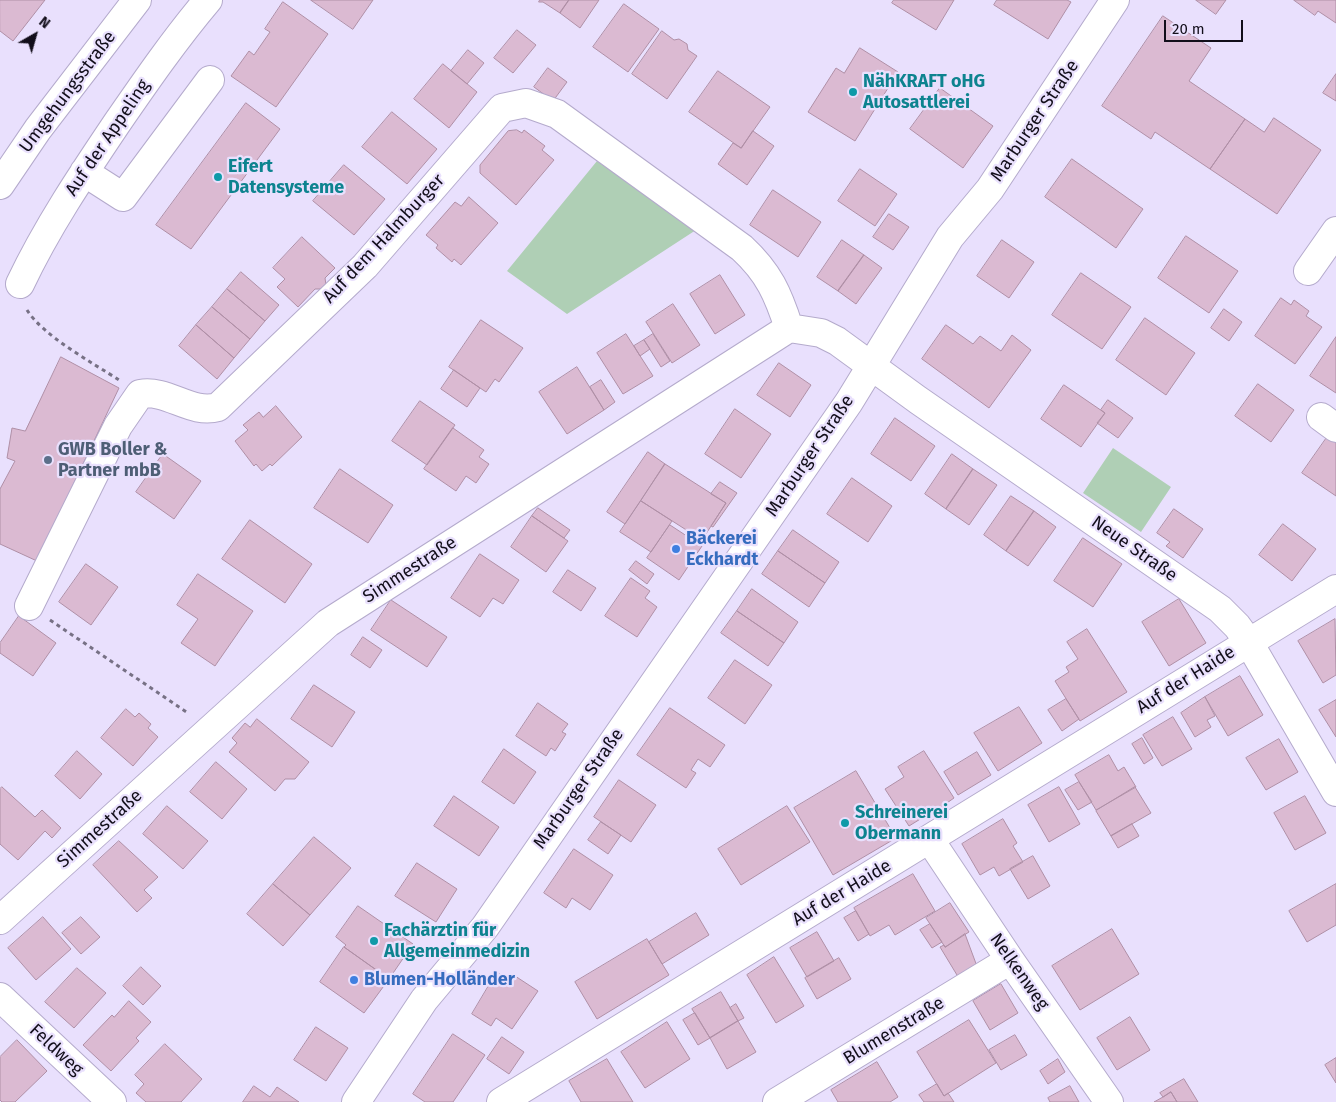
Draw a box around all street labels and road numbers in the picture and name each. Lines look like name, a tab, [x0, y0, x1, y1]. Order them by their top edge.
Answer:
street label: Umgehungsstraße	[15, 27, 121, 157]
street label: Marburger Straße	[986, 56, 1084, 186]
street label: Auf der Appeling	[61, 76, 155, 200]
street label: Auf dem Halmburger	[319, 170, 449, 308]
street label: Marburger Straße	[761, 391, 859, 521]
street label: Neue Straße	[1087, 511, 1181, 587]
street label: Simmestraße	[359, 532, 461, 608]
street label: Auf der Haide	[1133, 641, 1239, 719]
street label: Marburger Straße	[529, 725, 629, 853]
street label: Simmestraße	[53, 785, 147, 873]
street label: Auf der Haide	[789, 855, 895, 931]
street label: Nelkenweg	[985, 929, 1053, 1015]
street label: Blumenstraße	[840, 992, 948, 1070]
street label: Feldweg	[24, 1020, 88, 1080]

